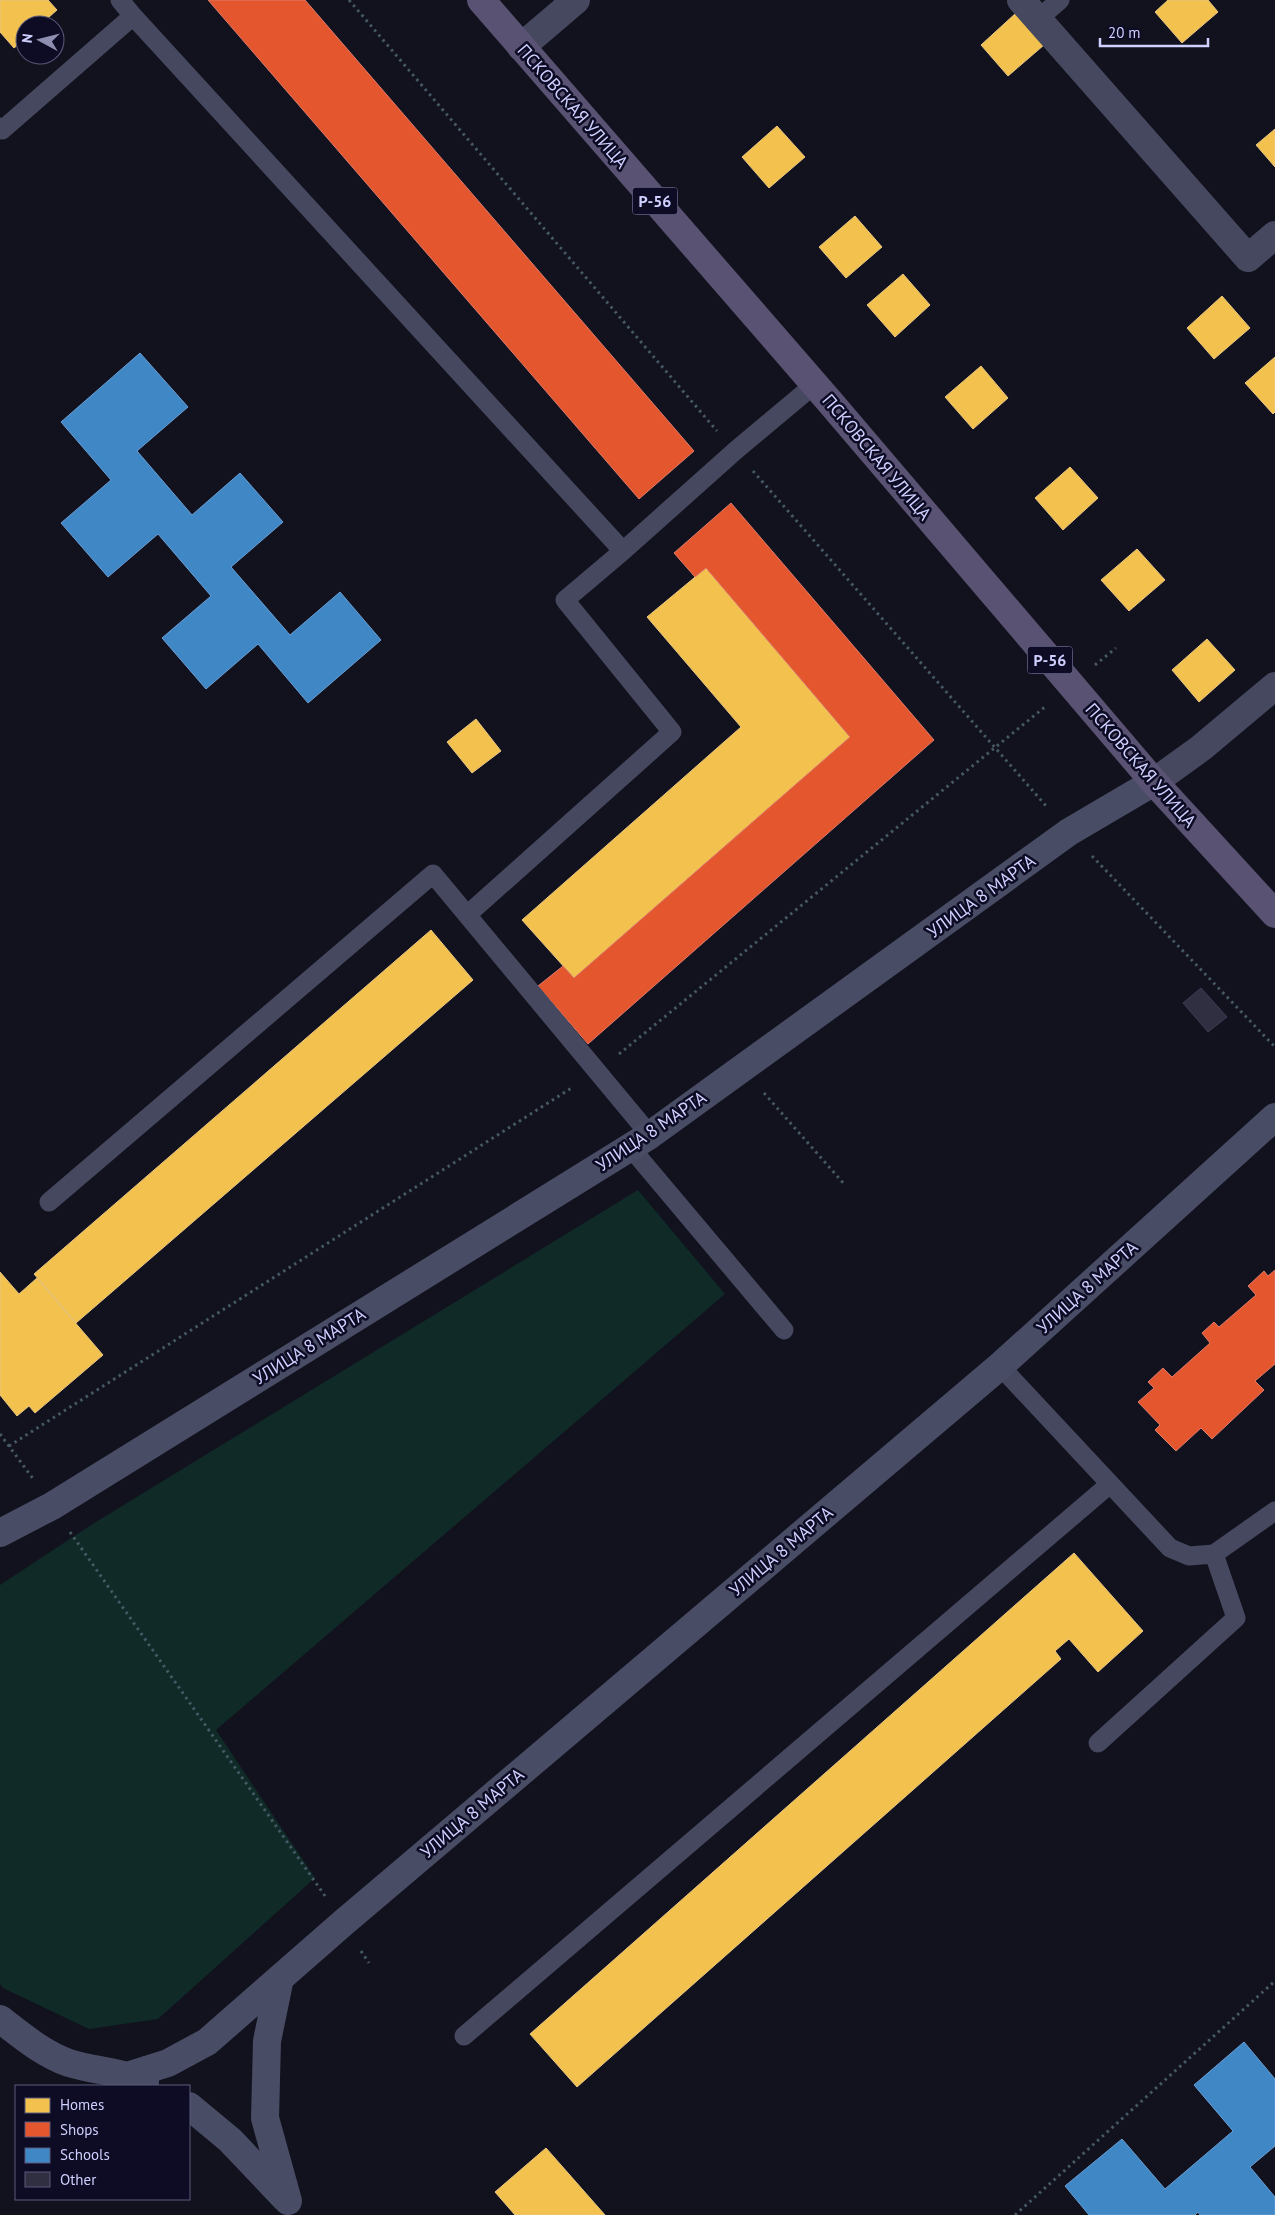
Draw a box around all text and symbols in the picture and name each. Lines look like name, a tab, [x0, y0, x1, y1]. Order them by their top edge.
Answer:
north arrow	[15, 15, 65, 65]
scale bar	[1100, 15, 1208, 47]
text: 20 m	[1108, 23, 1141, 42]
text: N	[18, 33, 37, 44]
street label: ПСКОВСКАЯ УЛИЦА	[513, 39, 634, 173]
road number: Р-56	[632, 188, 678, 215]
street label: ПСКОВСКАЯ УЛИЦА	[818, 389, 937, 525]
road number: Р-56	[1028, 646, 1072, 674]
street label: ПСКОВСКАЯ УЛИЦА	[1081, 698, 1202, 832]
street label: УЛИЦА 8 МАРТА	[922, 849, 1040, 943]
street label: УЛИЦА 8 МАРТА	[591, 1085, 711, 1176]
street label: УЛИЦА 8 МАРТА	[1032, 1235, 1143, 1338]
street label: УЛИЦА 8 МАРТА	[248, 1302, 370, 1390]
street label: УЛИЦА 8 МАРТА	[724, 1501, 838, 1601]
street label: УЛИЦА 8 МАРТА	[415, 1763, 529, 1863]
legend	[15, 2085, 190, 2200]
text: Homes	[60, 2095, 104, 2114]
text: Shops	[60, 2120, 99, 2139]
text: Schools	[60, 2145, 110, 2164]
text: Other	[60, 2170, 96, 2189]

